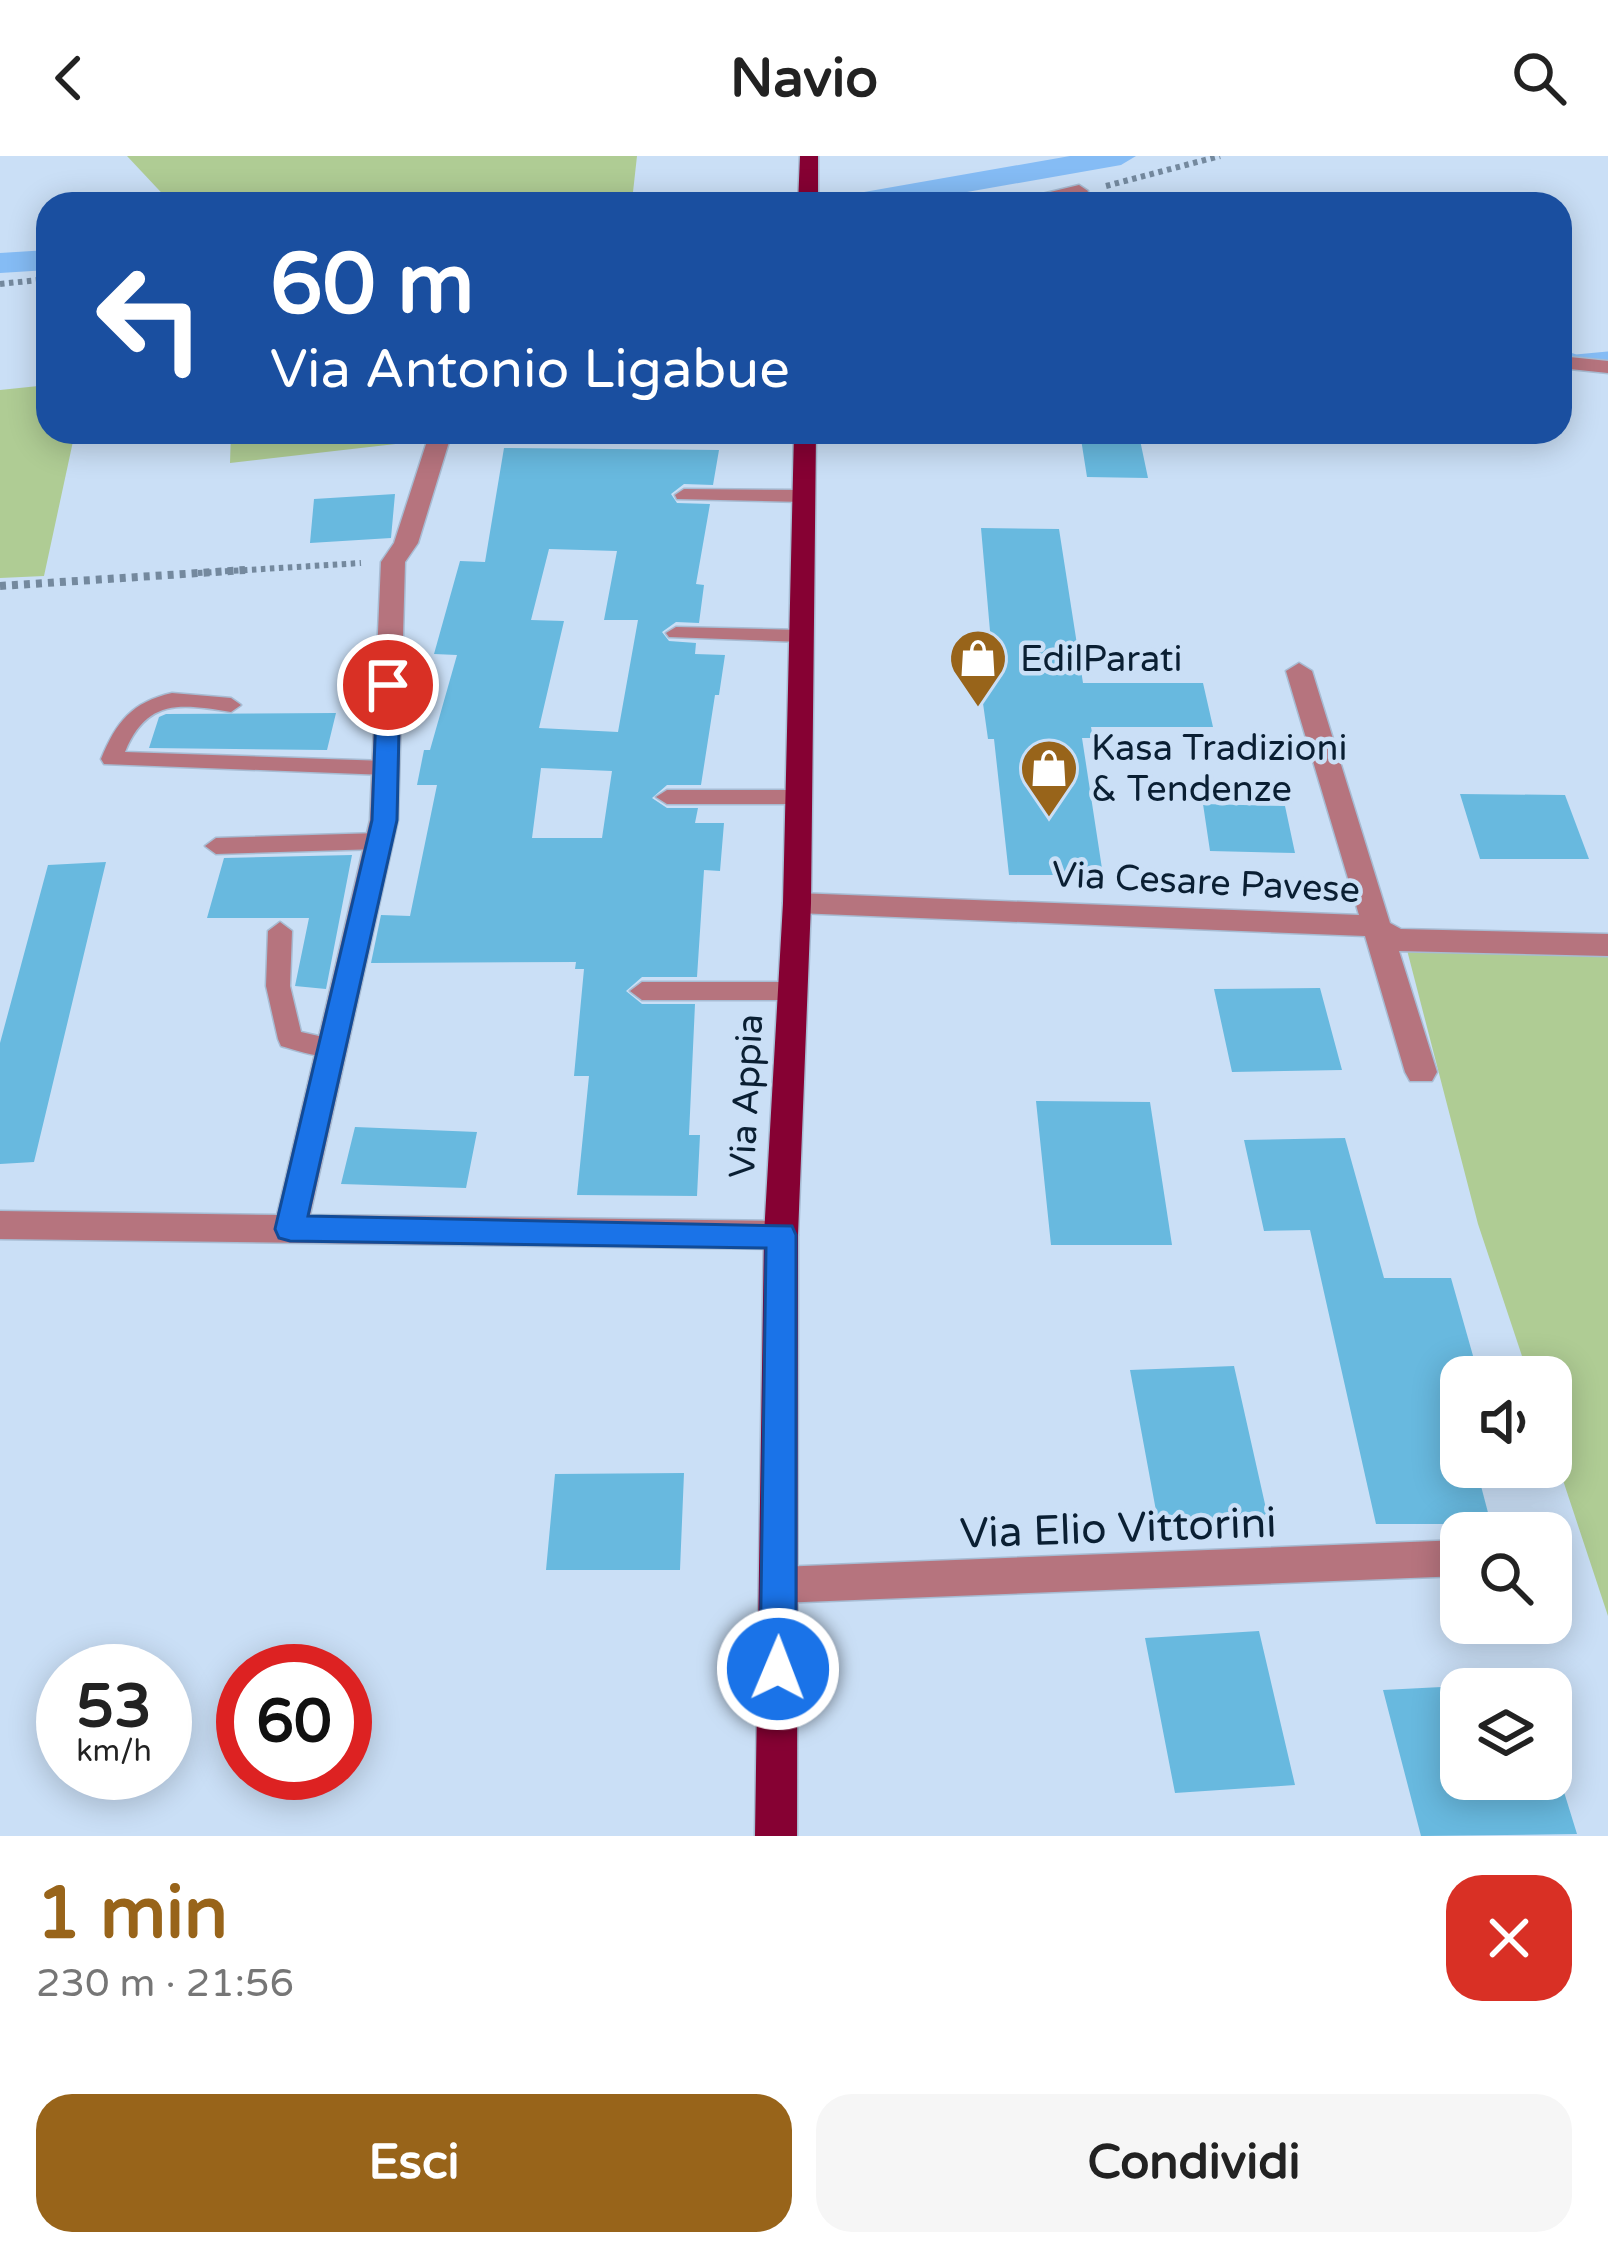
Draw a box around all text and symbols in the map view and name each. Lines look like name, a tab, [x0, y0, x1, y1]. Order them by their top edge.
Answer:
icon: back	[36, 45, 102, 111]
icon: search	[1506, 45, 1572, 111]
text: Navio	[730, 46, 878, 111]
text: 60 m	[270, 235, 474, 336]
icon: left	[72, 240, 228, 396]
text: Via Antonio Ligabue	[270, 337, 790, 402]
shop icon: EdilParati	[947, 627, 1009, 709]
pin	[337, 634, 439, 736]
place label: EdilParati	[1020, 638, 1183, 681]
icon: arrive	[355, 652, 421, 718]
place label: Kasa Tradizioni & Tendenze	[1091, 727, 1347, 811]
shop icon: Kasa Tradizioni & Tendenze	[1018, 737, 1080, 819]
street label: Via Cesare Pavese	[1051, 853, 1361, 912]
street label: Via Appia	[721, 1013, 772, 1179]
map controls	[1440, 1356, 1572, 1800]
button: sound	[1440, 1356, 1572, 1488]
street label: Via Elio Vittorini	[959, 1497, 1277, 1560]
button: search	[1440, 1512, 1572, 1644]
position arrow	[715, 1606, 841, 1732]
speed limit sign: 60	[216, 1644, 372, 1800]
button: layers	[1440, 1668, 1572, 1800]
text: 53	[76, 1671, 152, 1743]
text: km/h	[76, 1733, 152, 1770]
text: 1 min	[36, 1871, 228, 1958]
button: close	[1446, 1875, 1572, 2001]
text: 230 m · 21:56	[36, 1960, 294, 2007]
button: Esci	[36, 2094, 792, 2232]
button: Condividi	[816, 2094, 1572, 2232]

